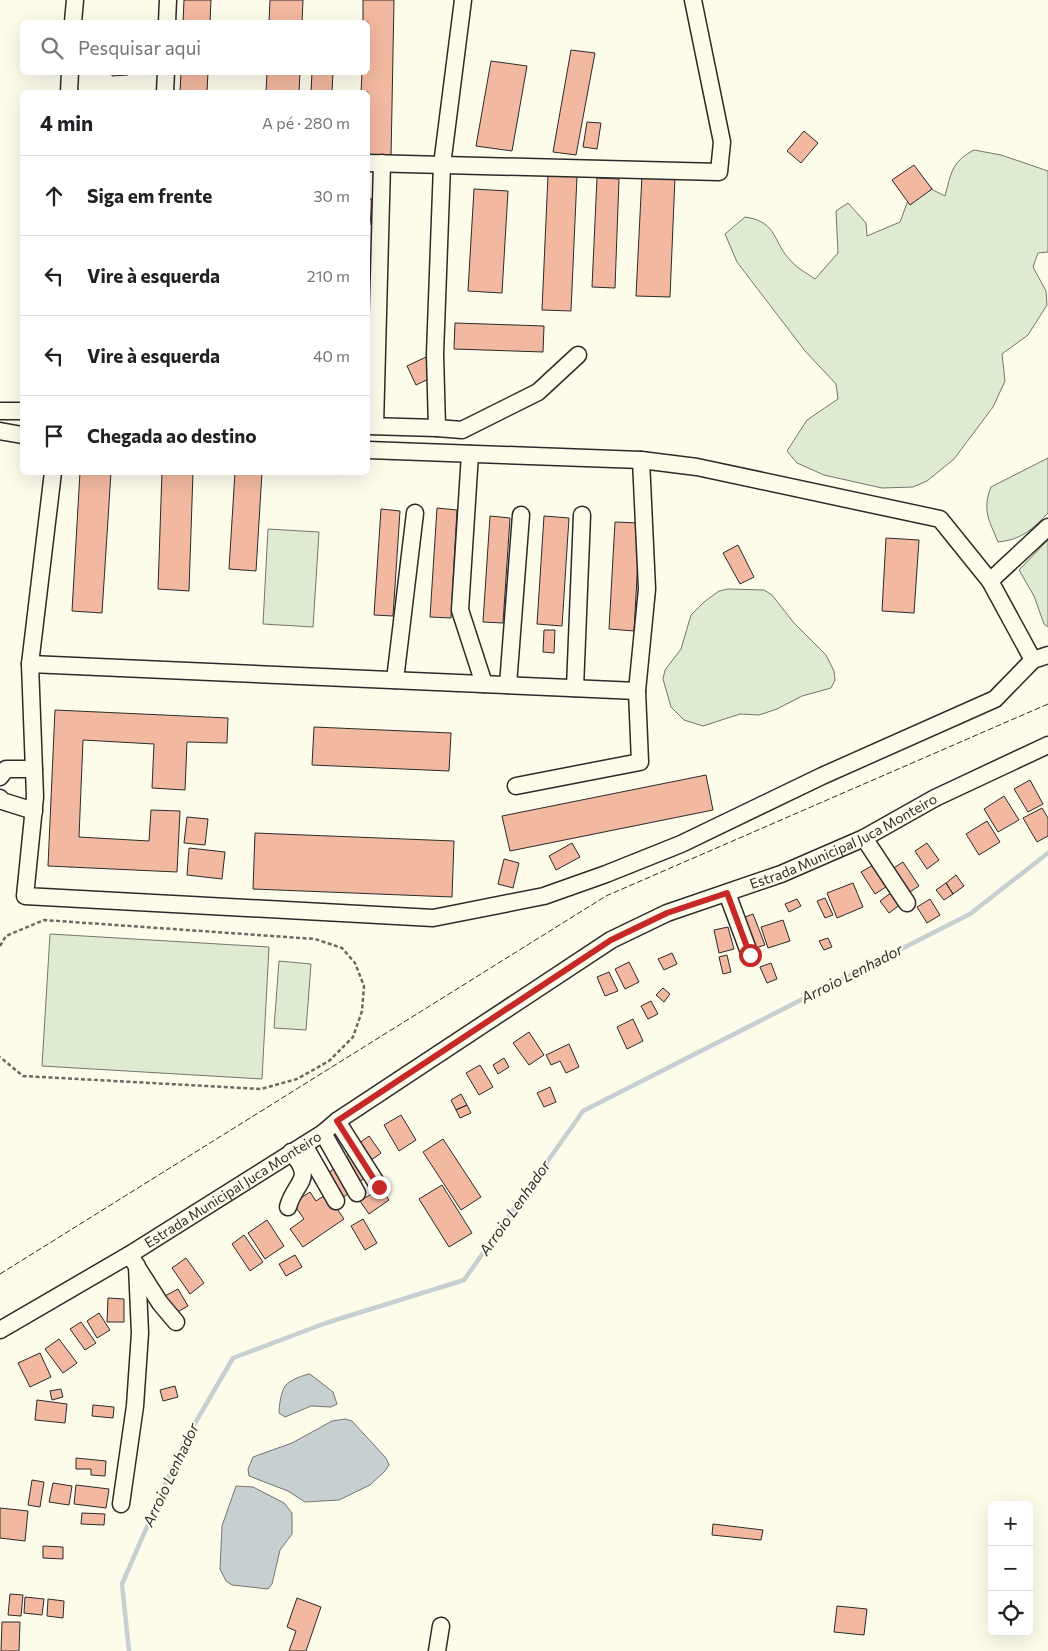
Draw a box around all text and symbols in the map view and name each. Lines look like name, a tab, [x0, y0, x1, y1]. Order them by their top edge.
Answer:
search box	[20, 20, 370, 75]
icon: search	[38, 34, 66, 62]
text: Pesquisar aqui	[78, 36, 201, 59]
text: 4 min	[40, 110, 93, 135]
text: A pé · 280 m	[262, 113, 350, 132]
icon: ahead	[40, 182, 68, 210]
text: Siga em frente	[87, 184, 212, 207]
text: 30 m	[313, 186, 350, 205]
icon: left	[40, 262, 68, 290]
text: Vire à esquerda	[87, 264, 220, 287]
text: 210 m	[307, 266, 350, 285]
icon: left	[40, 342, 68, 370]
text: Vire à esquerda	[87, 344, 220, 367]
text: 40 m	[313, 346, 350, 365]
icon: arrive	[40, 422, 68, 450]
text: Chegada ao destino	[87, 424, 257, 447]
street label: Estrada Municipal Juca Monteiro	[747, 790, 940, 892]
water label: Arroio Lenhador	[797, 939, 906, 1007]
route start	[739, 944, 762, 967]
street label: Estrada Municipal Juca Monteiro	[141, 1127, 324, 1251]
water label: Arroio Lenhador	[474, 1156, 554, 1259]
route end	[368, 1176, 391, 1199]
water label: Arroio Lenhador	[138, 1419, 202, 1530]
map controls	[988, 1501, 1033, 1636]
button: +	[988, 1501, 1033, 1546]
button: −	[988, 1546, 1033, 1591]
button: locate	[988, 1591, 1033, 1636]

